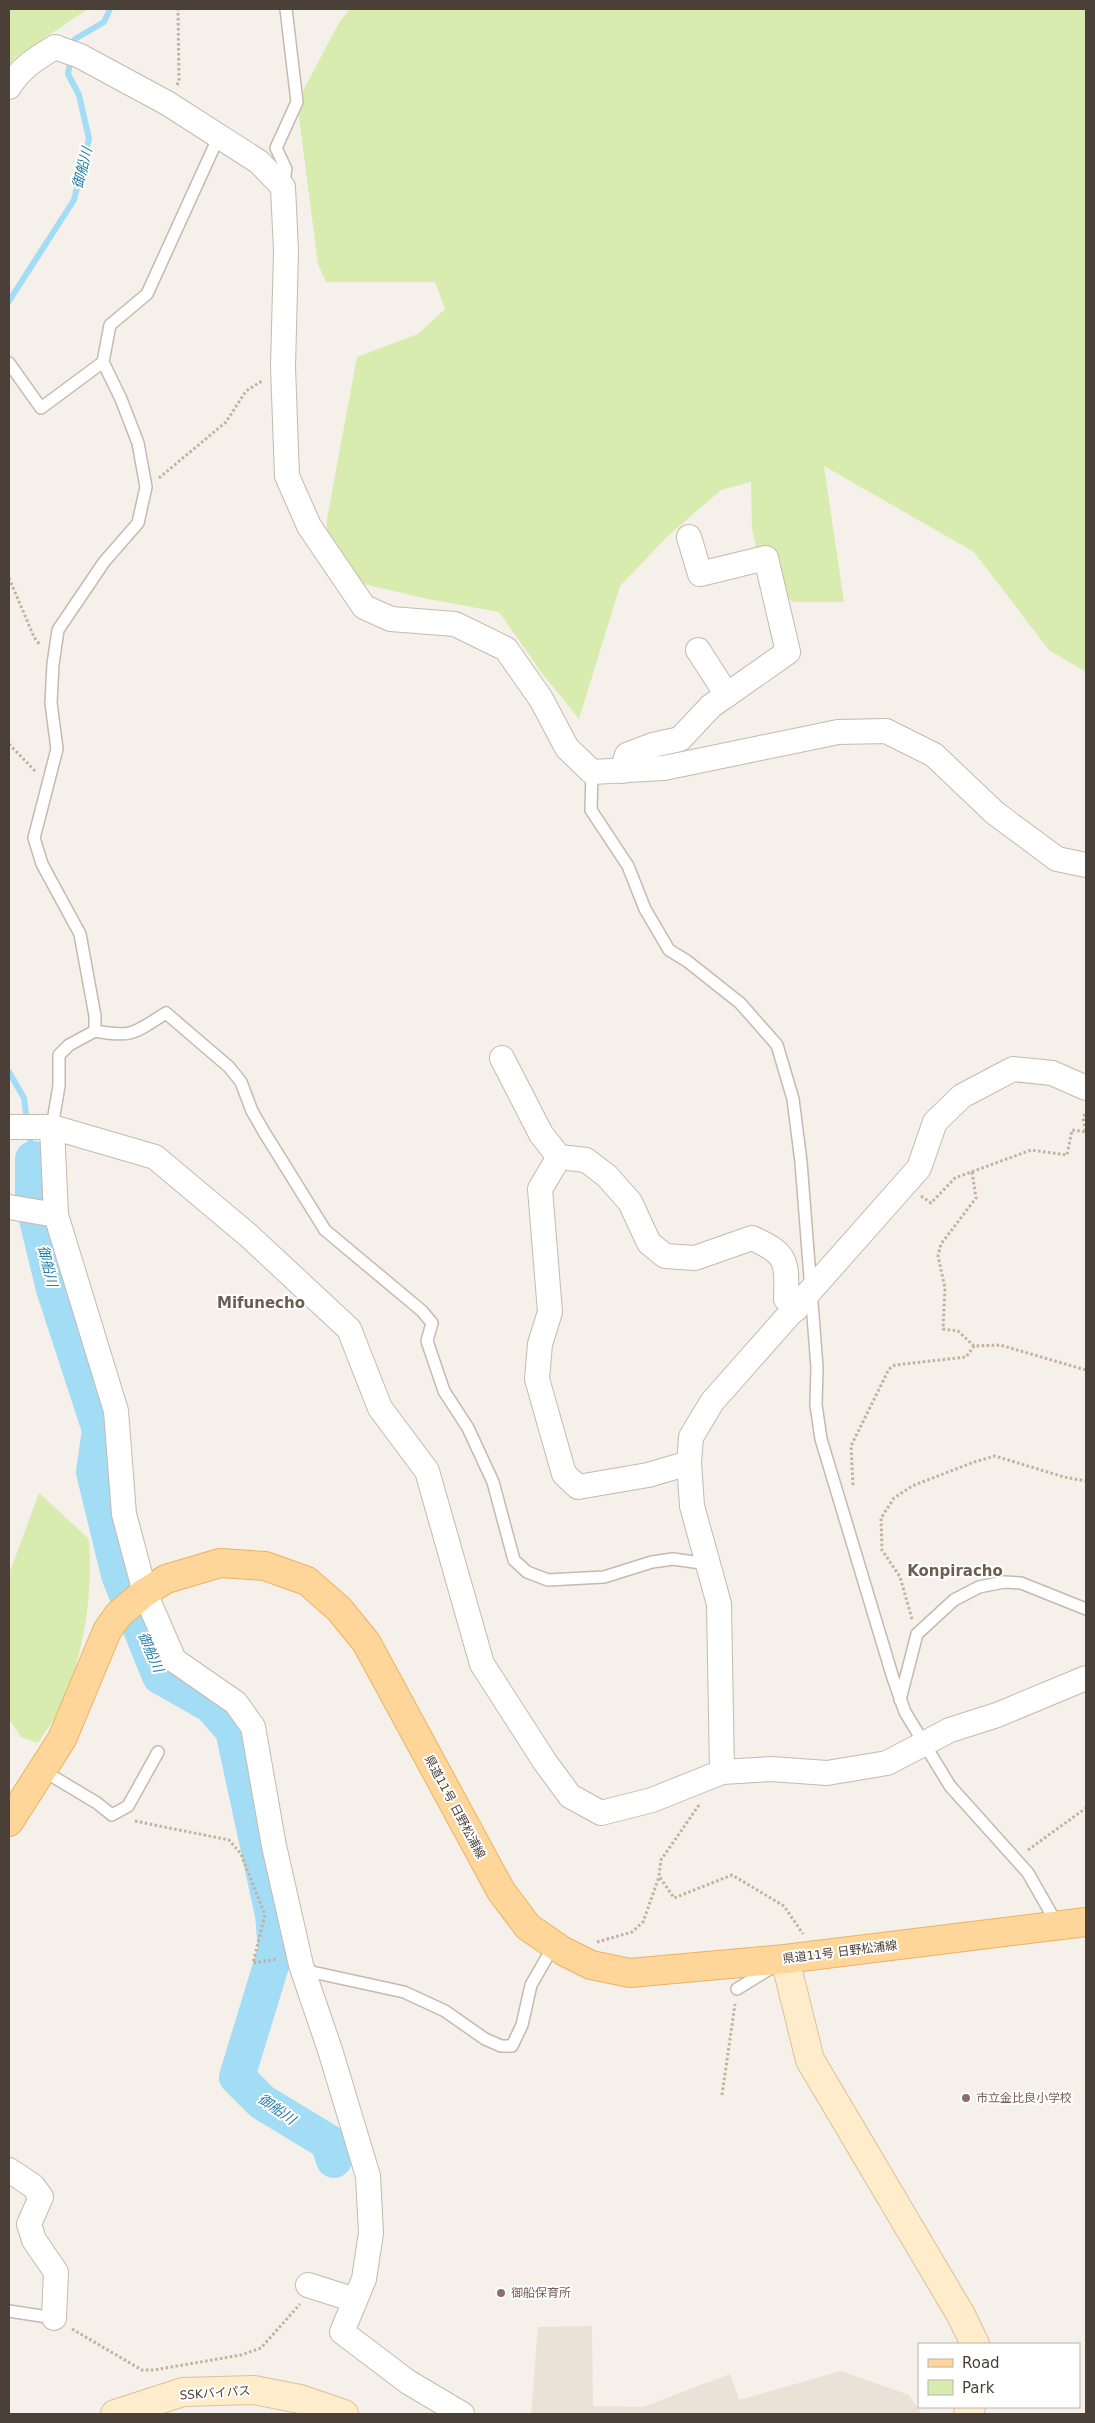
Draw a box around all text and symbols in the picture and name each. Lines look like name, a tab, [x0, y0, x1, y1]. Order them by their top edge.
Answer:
water label: 御船川	[69, 144, 95, 190]
water label: 御船川	[35, 1244, 61, 1290]
district label: Mifunecho	[217, 1294, 305, 1312]
district label: Konpiracho	[907, 1562, 1003, 1580]
water label: 御船川	[135, 1630, 168, 1676]
street label: 県道11号 日野松浦線	[422, 1753, 488, 1861]
street label: 県道11号 日野松浦線	[782, 1938, 898, 1966]
water label: 御船川	[255, 2090, 300, 2129]
place label: 市立金比良小学校	[976, 2091, 1072, 2105]
marker: 市立金比良小学校	[960, 2092, 972, 2104]
place label: 御船保育所	[511, 2286, 571, 2300]
marker: 御船保育所	[495, 2287, 507, 2299]
legend	[918, 2343, 1080, 2408]
text: Road	[962, 2354, 1000, 2372]
text: Park	[962, 2379, 995, 2397]
street label: SSKバイパス	[179, 2384, 251, 2402]

